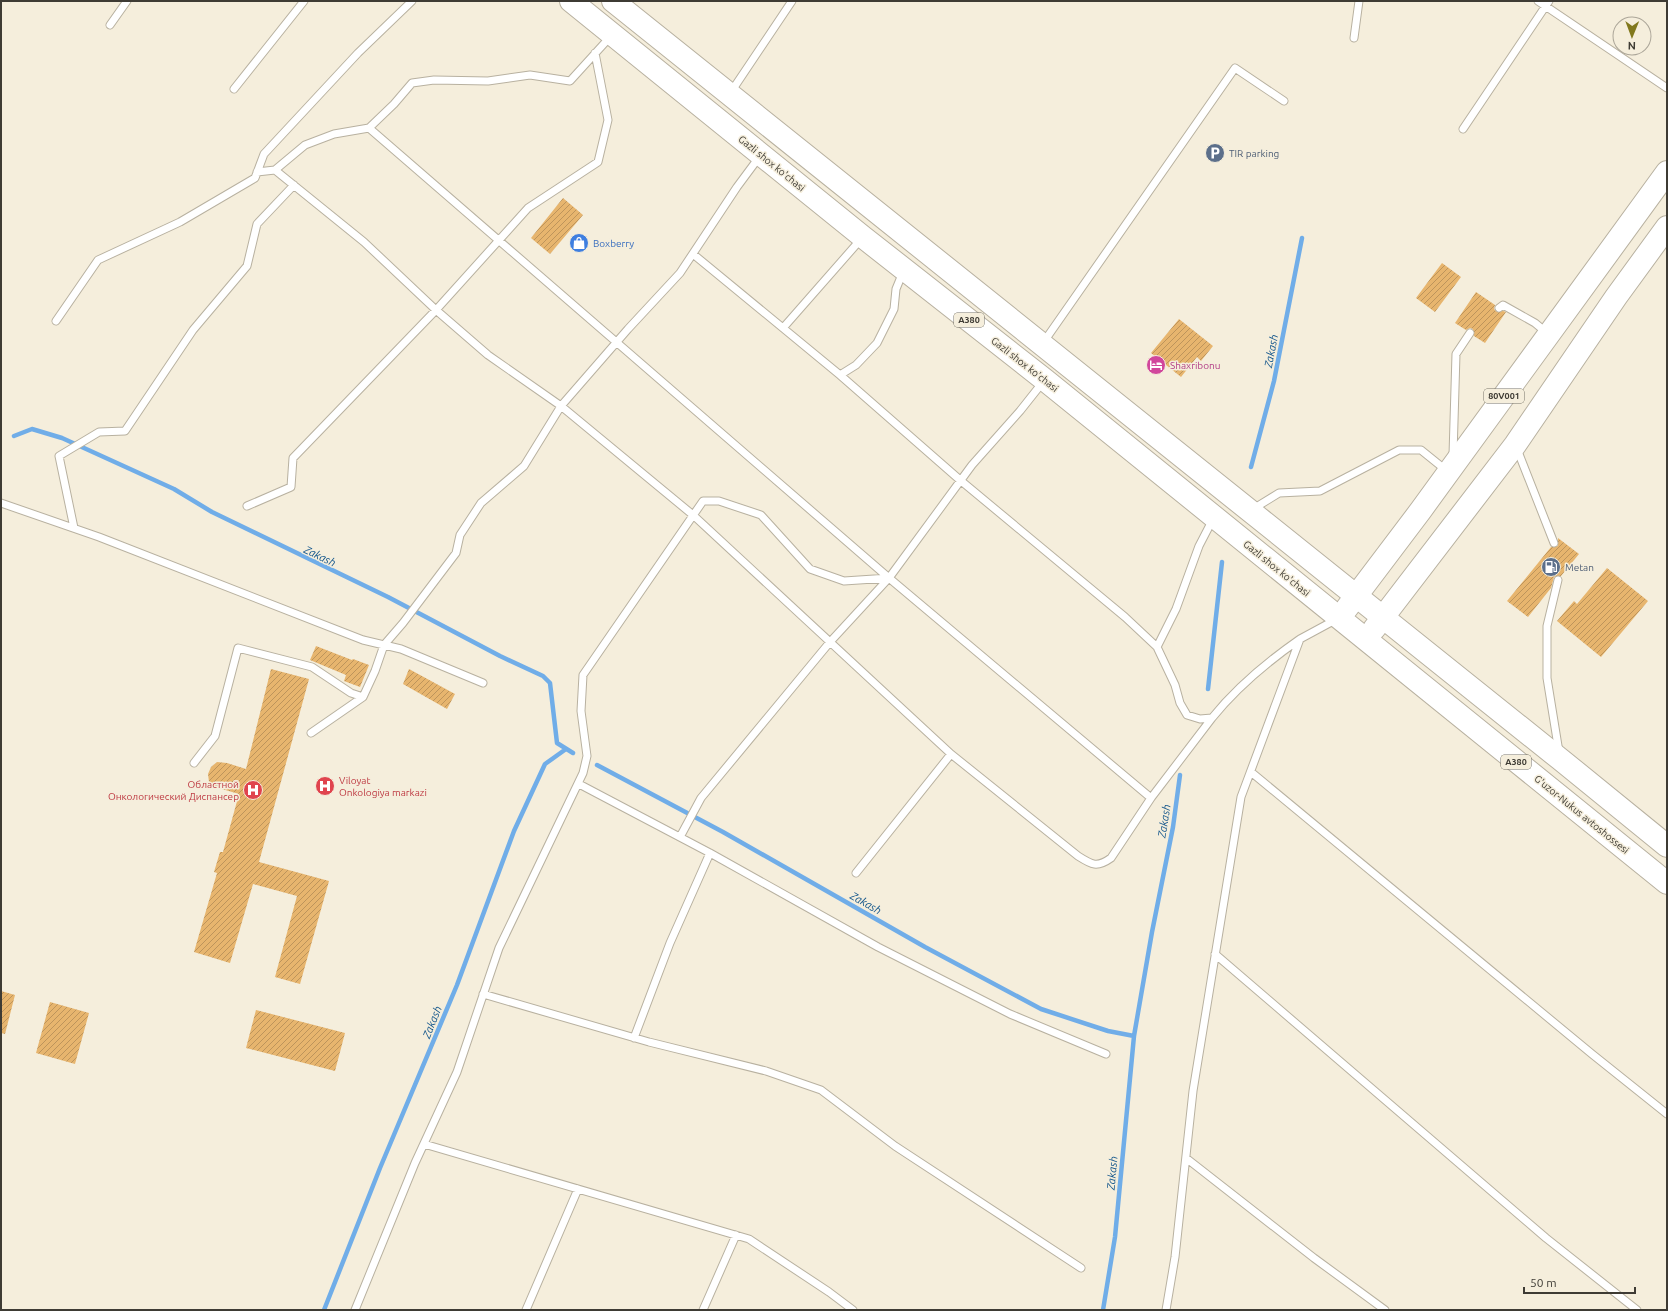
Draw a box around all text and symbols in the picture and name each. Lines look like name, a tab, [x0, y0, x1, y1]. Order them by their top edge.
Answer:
north arrow	[1612, 16, 1652, 56]
text: N	[1628, 40, 1636, 52]
street label: Gazli shox ko'chasi	[736, 133, 807, 193]
parking icon: TIR parking	[1204, 142, 1226, 164]
place label: TIR parking	[1229, 148, 1279, 159]
shop icon: Boxberry	[568, 232, 590, 254]
place label: Boxberry	[593, 238, 634, 249]
road number: A380	[954, 313, 984, 327]
water label: Zakash	[1262, 333, 1280, 370]
street label: Gazli shox ko'chasi	[989, 335, 1060, 394]
hotel icon: Shaxribonu	[1145, 354, 1167, 376]
place label: Shaxribonu	[1170, 360, 1220, 371]
road number: 80V001	[1484, 389, 1524, 403]
street label: Gazli shox ko'chasi	[1241, 538, 1312, 598]
water label: Zakash	[301, 543, 338, 569]
fuel station icon: Metan	[1540, 556, 1562, 578]
place label: Metan	[1565, 562, 1594, 573]
road number: A380	[1501, 755, 1531, 769]
street label: G'uzor-Nukus avtoshossesi	[1532, 773, 1631, 856]
hospital icon: Viloyat Onkologiya markazi	[314, 775, 336, 797]
place label: Viloyat Onkologiya markazi	[339, 775, 427, 798]
place label: Областной Онкологический Диспансер	[108, 779, 239, 802]
hospital icon: Областной Онкологический Диспансер	[242, 779, 264, 801]
water label: Zakash	[1155, 803, 1173, 840]
water label: Zakash	[847, 889, 884, 917]
water label: Zakash	[420, 1004, 444, 1041]
water label: Zakash	[1104, 1156, 1119, 1191]
scale bar	[1524, 1269, 1635, 1295]
text: 50 m	[1530, 1276, 1557, 1289]

